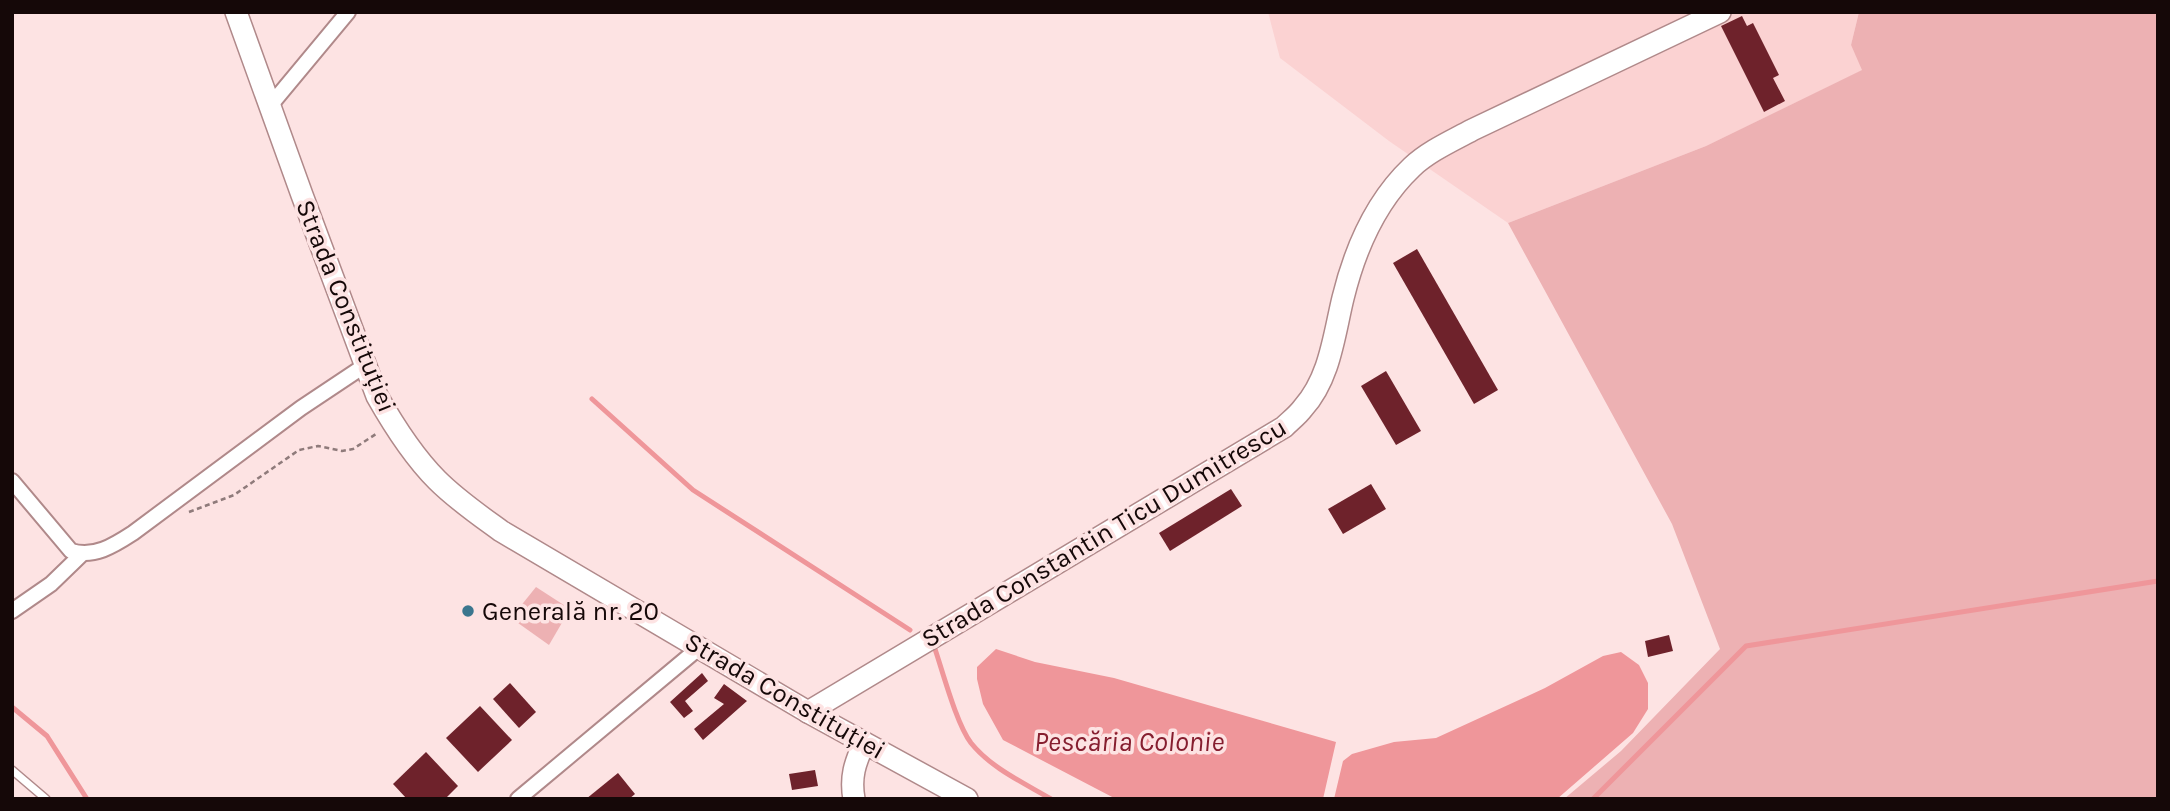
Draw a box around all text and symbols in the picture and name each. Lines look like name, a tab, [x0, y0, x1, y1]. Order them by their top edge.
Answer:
street label: Strada Constituției	[289, 195, 403, 417]
street label: Strada Constantin Ticu Dumitrescu	[916, 412, 1292, 654]
place label: Generală nr. 20	[482, 596, 659, 627]
marker: Generală nr. 20	[460, 603, 476, 619]
street label: Strada Constituției	[679, 626, 891, 766]
water label: Pescăria Colonie	[1034, 725, 1224, 758]

